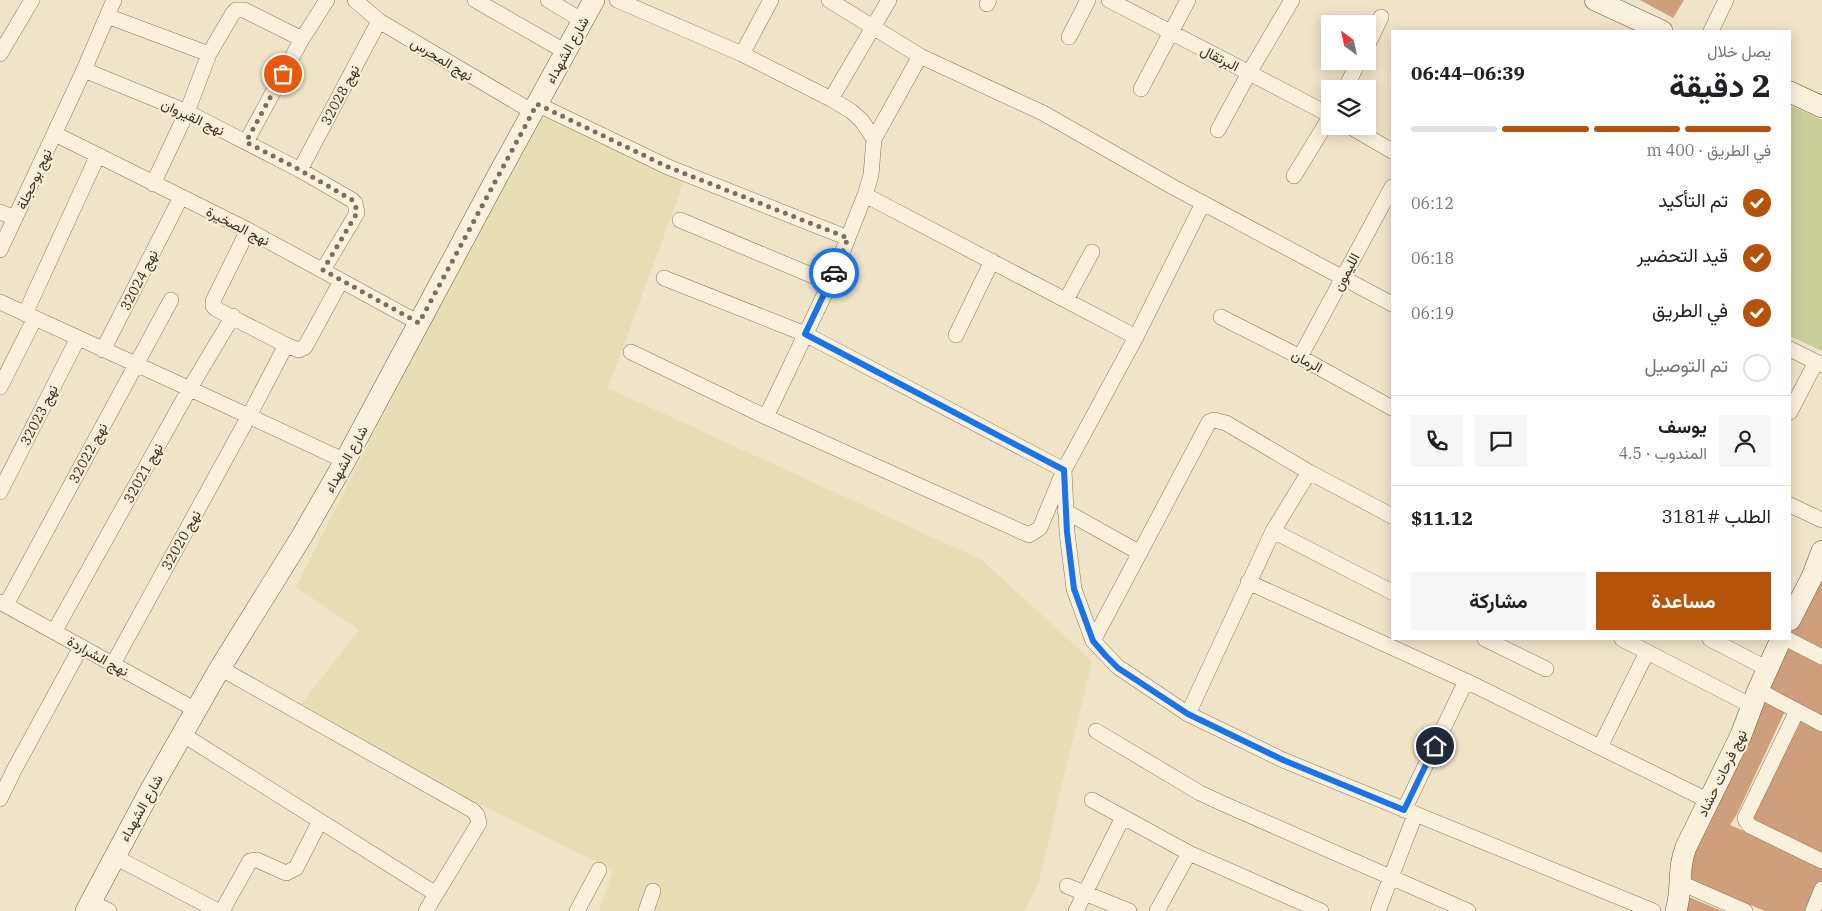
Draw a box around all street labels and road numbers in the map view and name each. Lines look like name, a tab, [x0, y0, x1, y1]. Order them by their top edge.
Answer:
street label: شارع الشهداء	[541, 13, 595, 88]
street label: نهج المحرس	[407, 33, 476, 86]
street label: البرتقال	[1197, 41, 1242, 76]
street label: نهج 32028	[317, 62, 365, 129]
street label: نهج القيروان	[158, 95, 228, 141]
street label: نهج بوحجلة	[12, 146, 58, 213]
street label: نهج الصخيرة	[202, 202, 273, 251]
street label: نهج 32024	[116, 247, 164, 314]
street label: الليمون	[1329, 250, 1363, 294]
street label: الرمان	[1289, 345, 1325, 377]
street label: نهج 32023	[16, 382, 64, 449]
street label: نهج 32022	[65, 420, 113, 487]
street label: شارع الشهداء	[320, 422, 374, 497]
street label: نهج 32021	[119, 440, 169, 507]
street label: نهج 32020	[157, 507, 207, 574]
street label: نهج الشراردة	[63, 632, 132, 682]
street label: نهج فرحات حشاد	[1693, 727, 1753, 820]
street label: شارع الشهداء	[115, 771, 169, 846]

